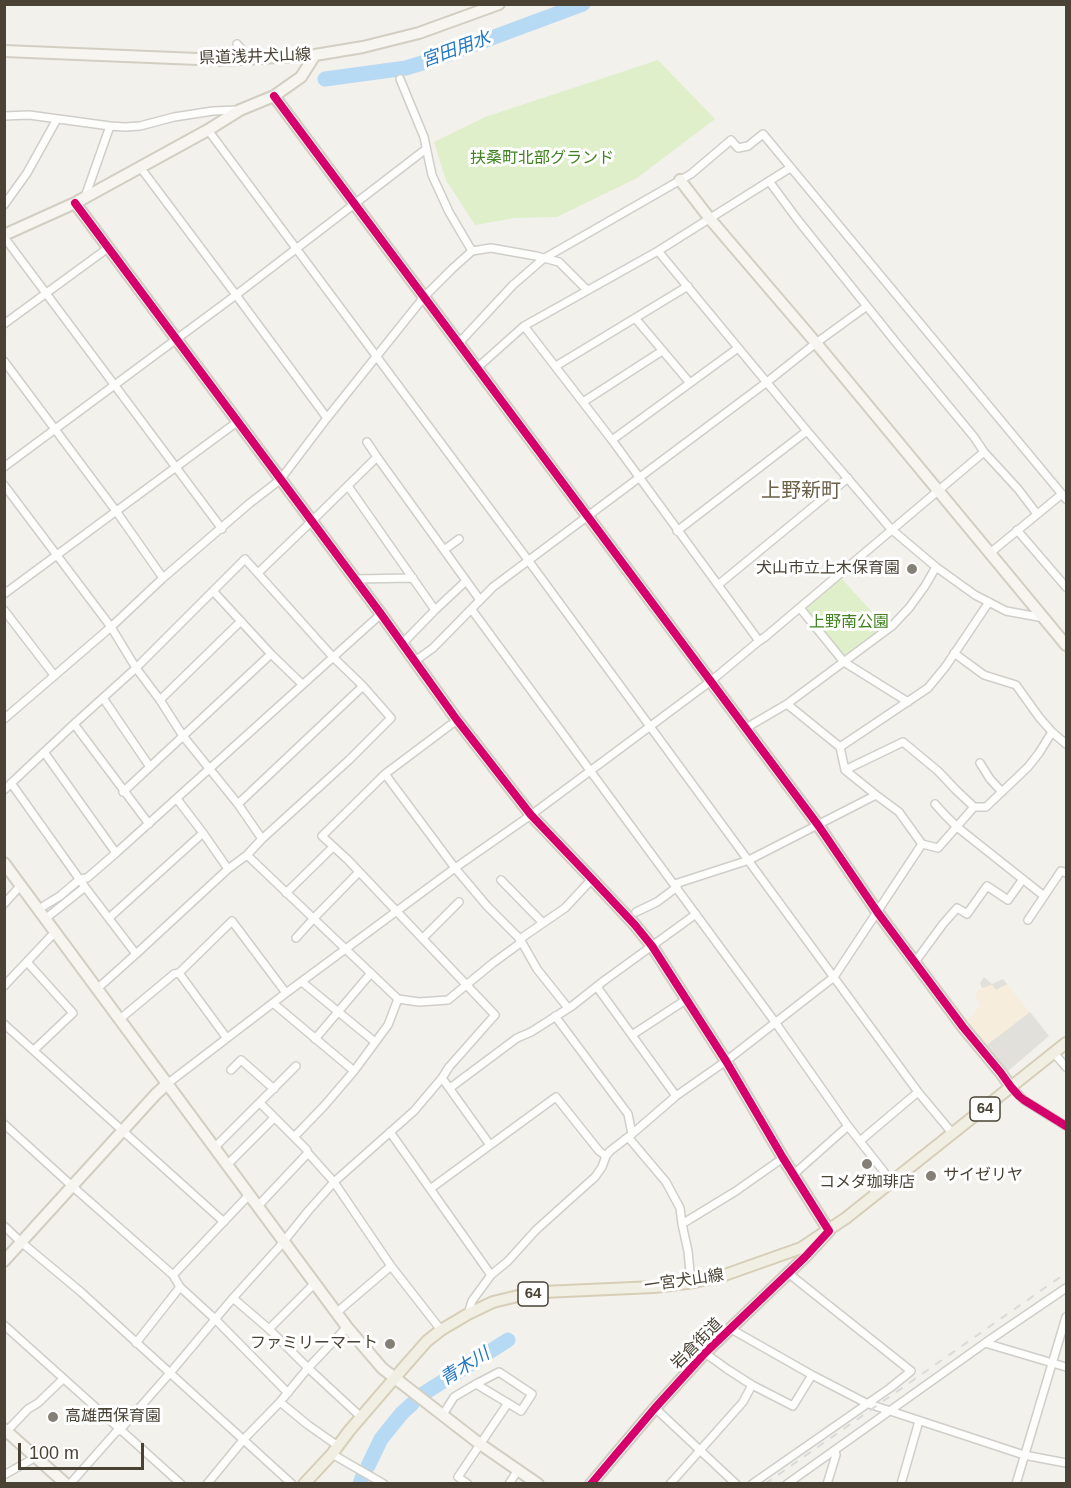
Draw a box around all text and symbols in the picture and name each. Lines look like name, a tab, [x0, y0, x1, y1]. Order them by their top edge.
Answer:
water label: 宮田用水	[418, 28, 494, 72]
street label: 県道浅井犬山線	[199, 45, 311, 69]
park label: 扶桑町北部グランド	[470, 149, 614, 169]
district label: 上野新町	[761, 479, 841, 503]
place label: 犬山市立上木保育園	[756, 559, 900, 579]
marker: 犬山市立上木保育園	[905, 562, 919, 576]
park label: 上野南公園	[809, 613, 889, 633]
road number: 64	[970, 1097, 1000, 1121]
marker: コメダ珈琲店	[860, 1157, 874, 1171]
place label: サイゼリヤ	[943, 1166, 1023, 1186]
marker: サイゼリヤ	[924, 1169, 938, 1183]
place label: コメダ珈琲店	[819, 1173, 915, 1193]
street label: 一宮犬山線	[643, 1266, 725, 1296]
road number: 64	[518, 1282, 548, 1306]
street label: 岩倉街道	[668, 1315, 726, 1373]
place label: ファミリーマート	[250, 1334, 378, 1354]
marker: ファミリーマート	[383, 1337, 397, 1351]
water label: 青木川	[436, 1344, 494, 1390]
place label: 高雄西保育園	[65, 1407, 161, 1427]
marker: 高雄西保育園	[46, 1410, 60, 1424]
scale bar	[21, 1431, 147, 1469]
text: 100 m	[29, 1443, 79, 1463]

